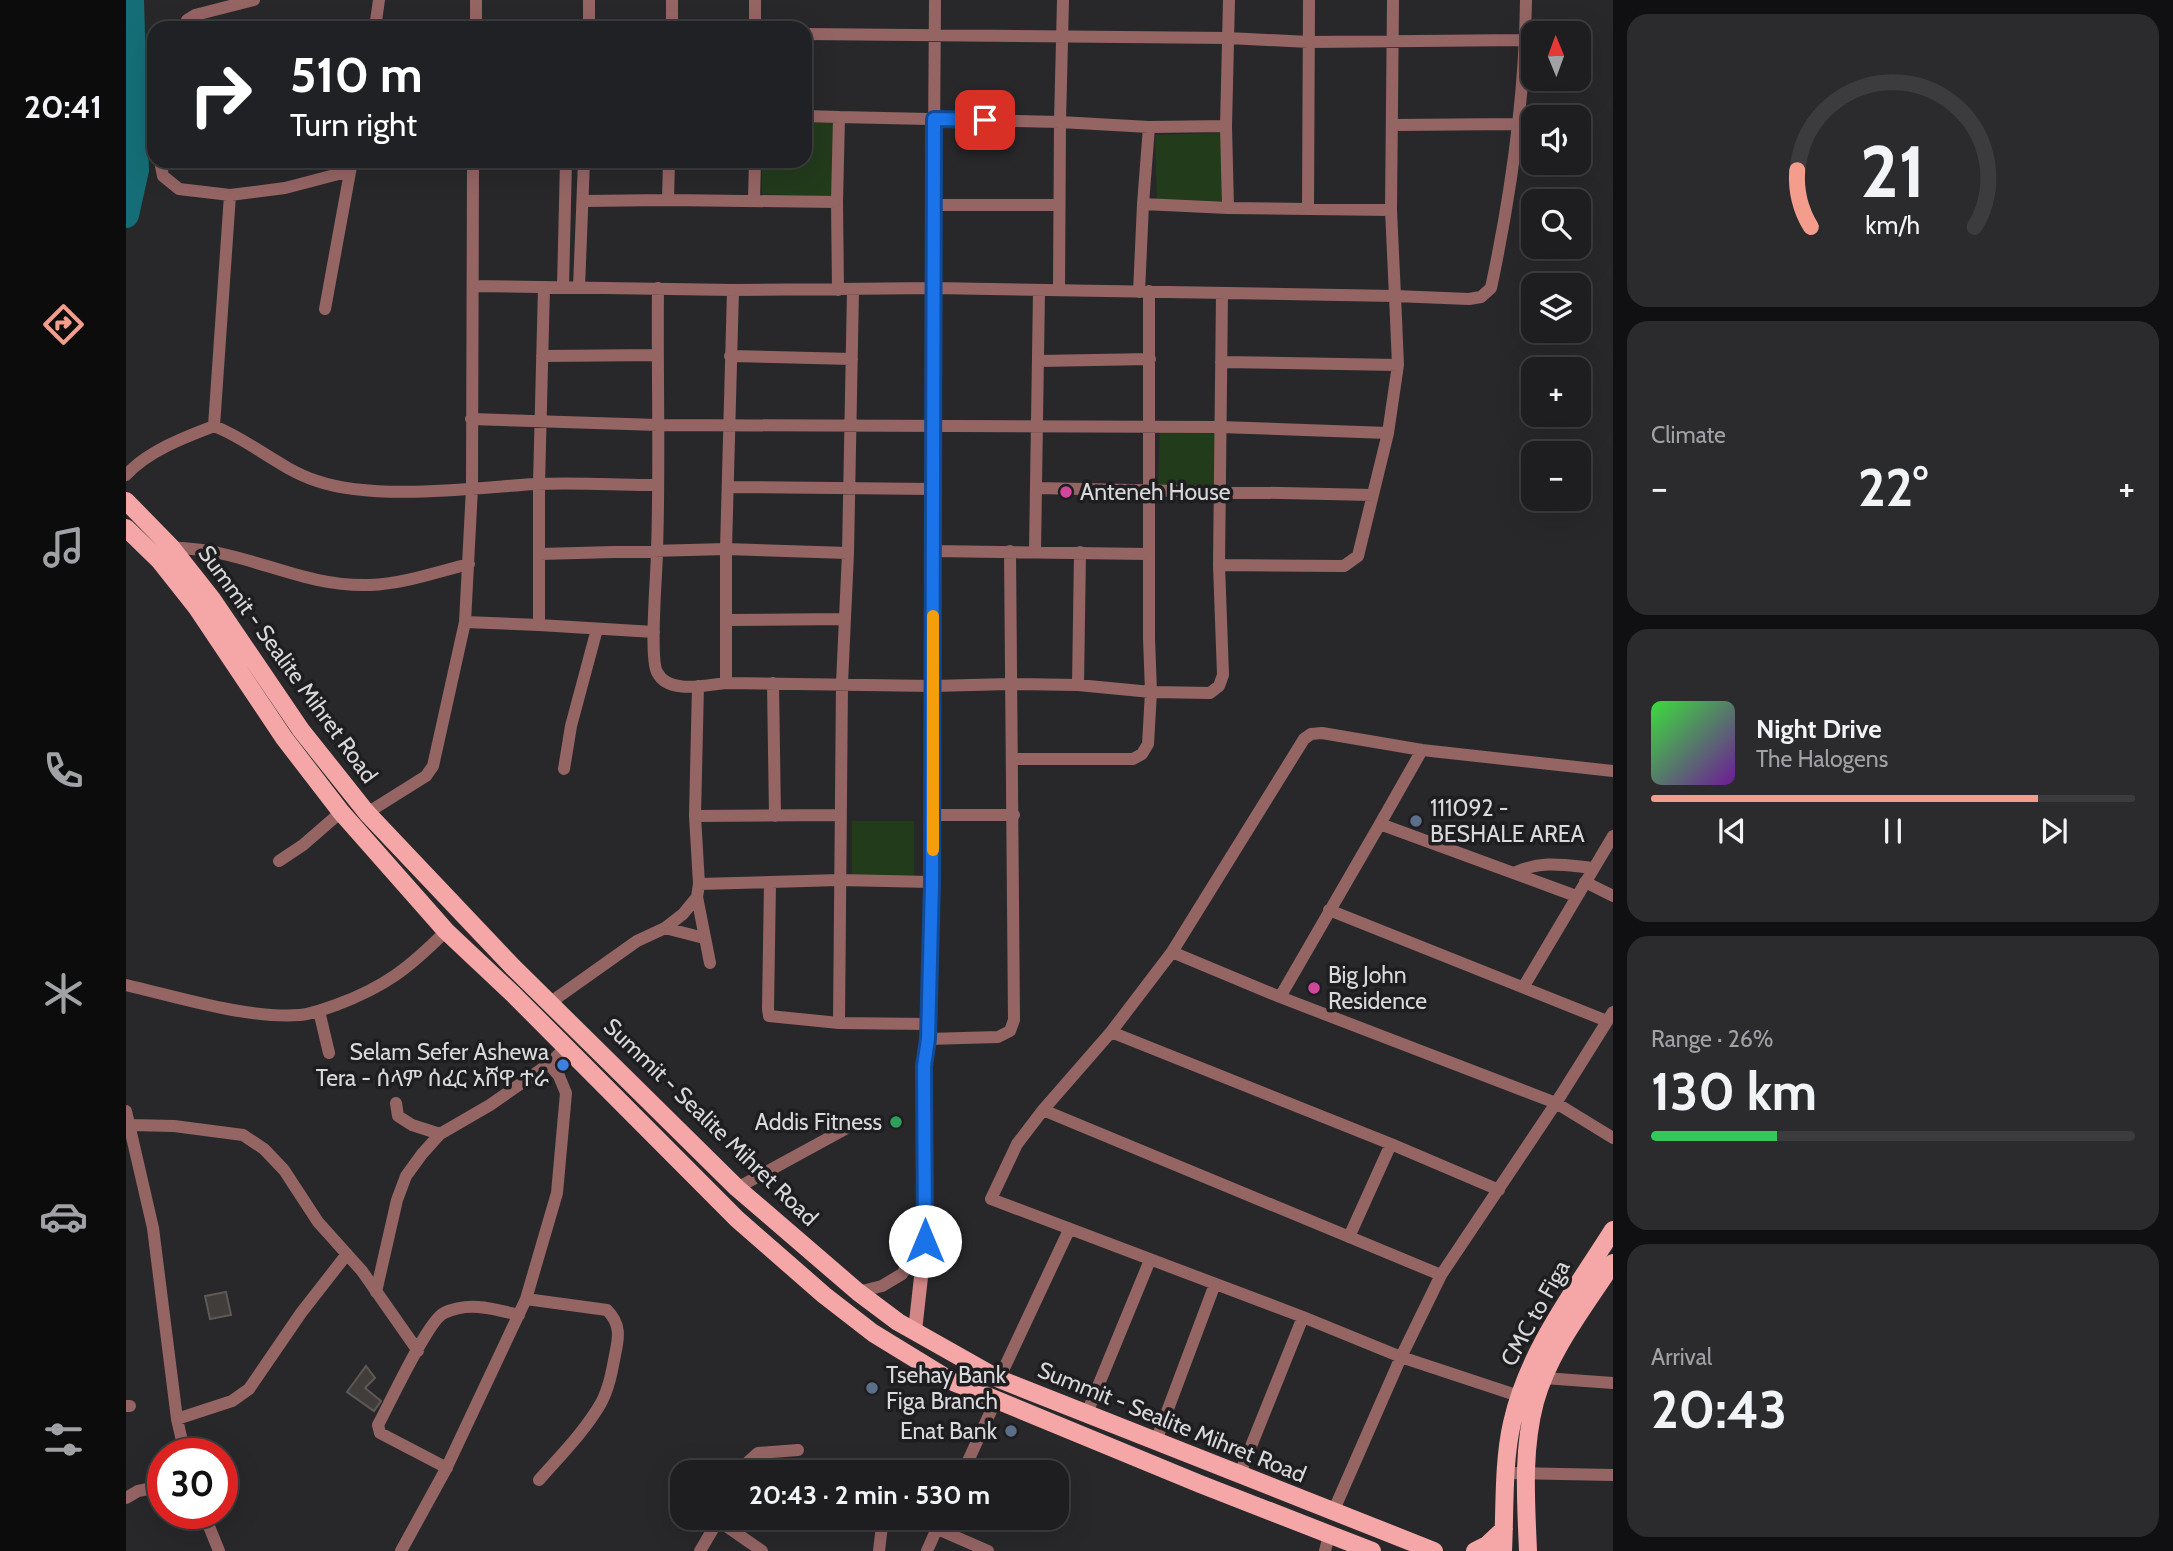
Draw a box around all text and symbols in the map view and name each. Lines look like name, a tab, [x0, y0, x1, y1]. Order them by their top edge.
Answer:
north arrow	[1521, 21, 1591, 91]
map controls	[1521, 21, 1591, 511]
text: 510 m	[290, 45, 423, 104]
icon: right	[175, 49, 266, 140]
text: 20:41	[24, 87, 102, 126]
pin	[955, 90, 1015, 150]
icon: arrive	[966, 101, 1004, 139]
text: Turn right	[290, 105, 417, 144]
button: sound	[1521, 105, 1591, 175]
text: 21	[1860, 127, 1926, 215]
button: search	[1521, 189, 1591, 259]
text: km/h	[1866, 210, 1920, 240]
button: layers	[1521, 273, 1591, 343]
icon: directions	[39, 300, 88, 349]
button: +	[1521, 357, 1591, 427]
text: Climate	[1651, 421, 1726, 449]
button: −	[1521, 441, 1591, 511]
text: 22°	[1858, 456, 1928, 519]
text: −	[1651, 464, 1668, 511]
text: +	[2118, 464, 2135, 511]
place label: Anteneh House	[1080, 478, 1231, 506]
marker: Anteneh House	[1058, 484, 1074, 500]
icon: music	[39, 523, 88, 572]
street label: Summit - Sealite Mihret Road	[192, 540, 384, 788]
text: Night Drive	[1756, 713, 1882, 745]
text: The Halogens	[1756, 745, 1888, 773]
icon: phone	[39, 746, 88, 795]
place label: 111092 - BESHALE AREA	[1430, 794, 1585, 848]
icon: previous	[1713, 812, 1751, 850]
icon: pause	[1874, 812, 1912, 850]
icon: next	[2035, 812, 2073, 850]
marker: 111092 - BESHALE AREA	[1408, 813, 1424, 829]
place label: Big John Residence	[1328, 961, 1427, 1015]
icon: climate	[39, 969, 88, 1018]
marker: Big John Residence	[1306, 980, 1322, 996]
street label: Summit - Sealite Mihret Road	[598, 1012, 824, 1232]
text: Range · 26%	[1651, 1025, 1774, 1053]
place label: Selam Sefer Ashewa Tera - ሰላም ሰፈር አሸዋ ተራ	[316, 1038, 549, 1092]
marker: Selam Sefer Ashewa Tera - ሰላም ሰፈር አሸዋ ተራ	[555, 1057, 571, 1073]
text: 130 km	[1651, 1060, 1817, 1123]
place label: Addis Fitness	[755, 1108, 882, 1136]
marker: Addis Fitness	[888, 1114, 904, 1130]
icon: car	[39, 1192, 88, 1241]
position arrow	[888, 1204, 962, 1278]
street label: CMC to Figa	[1494, 1255, 1576, 1371]
text: Arrival	[1651, 1343, 1712, 1371]
street label: Summit - Sealite Mihret Road	[1034, 1355, 1310, 1489]
place label: Tsehay Bank Figa Branch	[886, 1361, 1007, 1415]
text: 20:43	[1651, 1378, 1787, 1441]
marker: Tsehay Bank Figa Branch	[864, 1380, 880, 1396]
icon: filters	[39, 1415, 88, 1464]
place label: Enat Bank	[900, 1417, 998, 1445]
marker: Enat Bank	[1003, 1423, 1019, 1439]
speed limit sign: 30	[147, 1438, 238, 1529]
text: 20:43 · 2 min · 530 m	[749, 1479, 990, 1511]

